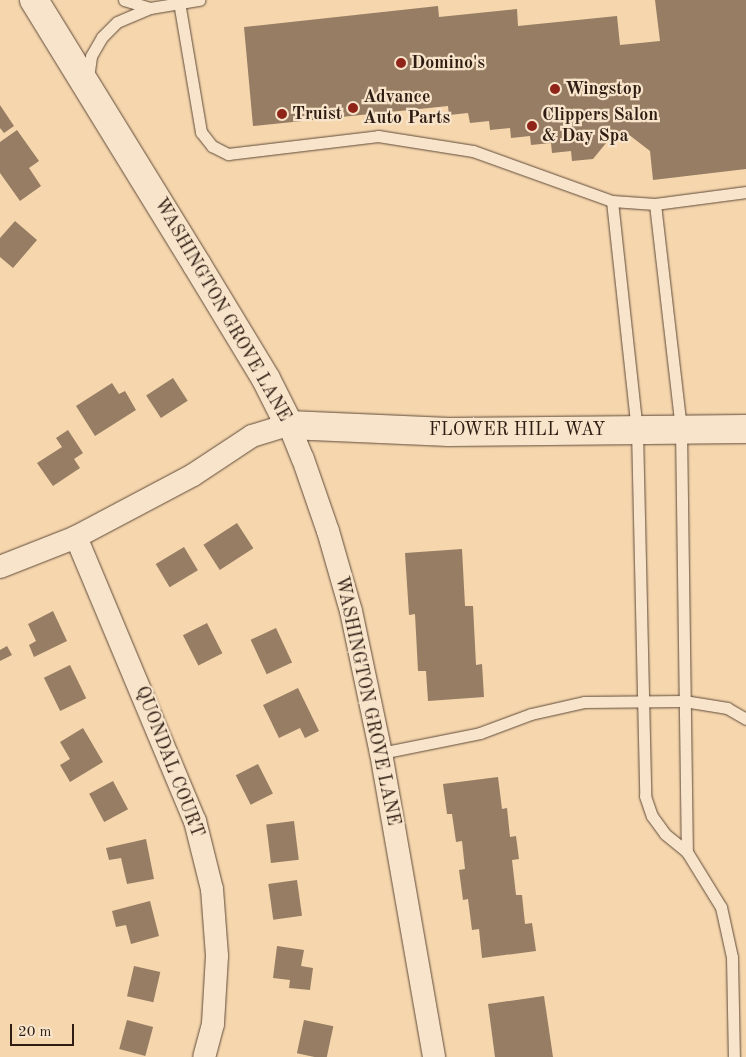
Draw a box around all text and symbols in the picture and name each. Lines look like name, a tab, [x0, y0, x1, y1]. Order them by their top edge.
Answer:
place label: Domino's	[411, 52, 485, 74]
marker: Domino's	[395, 57, 407, 69]
place label: Wingstop	[565, 78, 642, 100]
marker: Wingstop	[549, 83, 561, 95]
place label: Advance Auto Parts	[363, 87, 450, 130]
marker: Advance Auto Parts	[347, 102, 359, 114]
place label: Truist	[292, 103, 342, 125]
place label: Clippers Salon & Day Spa	[542, 105, 658, 148]
marker: Truist	[276, 108, 288, 120]
marker: Clippers Salon & Day Spa	[526, 120, 538, 132]
street label: WASHINGTON GROVE LANE	[149, 194, 295, 426]
street label: FLOWER HILL WAY	[429, 419, 605, 441]
street label: WASHINGTON GROVE LANE	[330, 574, 404, 828]
street label: QUONDAL COURT	[130, 683, 208, 841]
scale bar	[12, 1014, 76, 1046]
text: 20 m	[18, 1025, 52, 1040]

